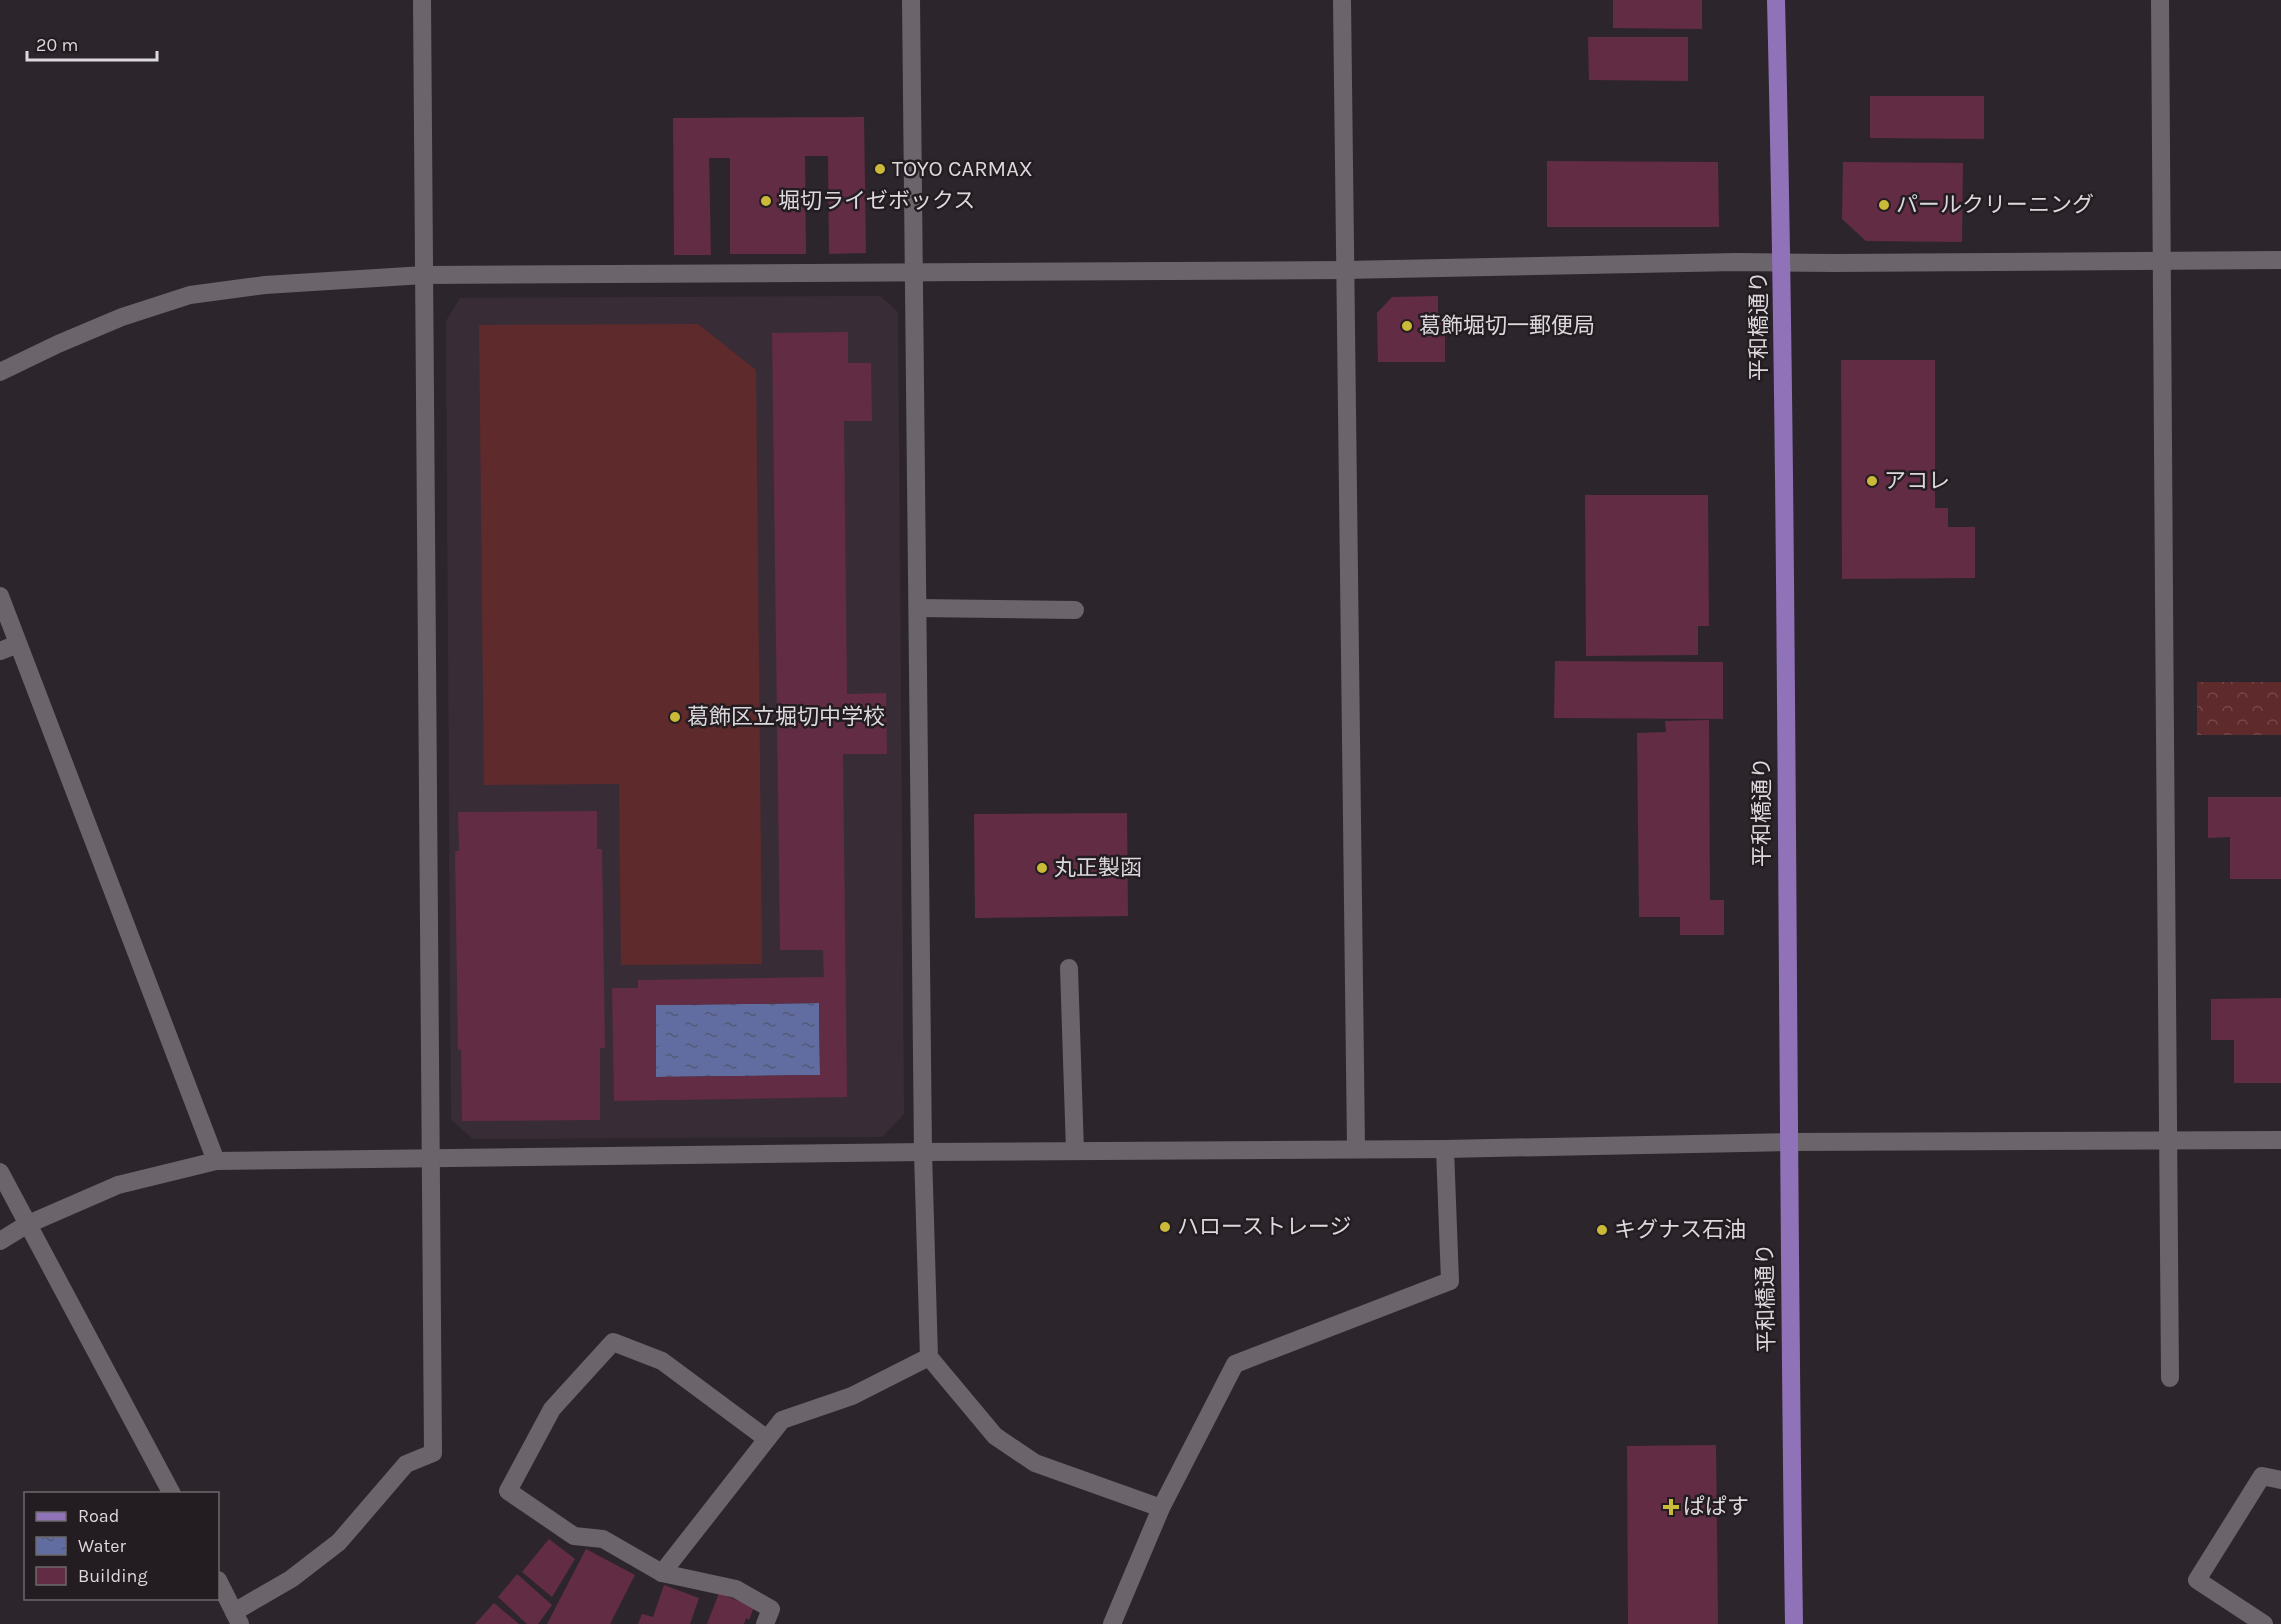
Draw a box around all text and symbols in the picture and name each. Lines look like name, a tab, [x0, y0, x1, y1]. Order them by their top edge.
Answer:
scale bar	[27, 24, 158, 62]
text: 20 m	[36, 34, 78, 56]
place label: TOYO CARMAX	[892, 156, 1033, 182]
marker: TOYO CARMAX	[873, 162, 887, 176]
place label: 堀切ライゼボックス	[778, 188, 975, 214]
place label: パールクリーニング	[1896, 192, 2094, 218]
marker: 堀切ライゼボックス	[759, 194, 773, 208]
marker: パールクリーニング	[1877, 198, 1891, 212]
street label: 平和橋通り	[1746, 271, 1772, 381]
place label: 葛飾堀切一郵便局	[1419, 313, 1595, 339]
marker: 葛飾堀切一郵便局	[1400, 319, 1414, 333]
place label: アコレ	[1884, 468, 1950, 494]
marker: アコレ	[1865, 474, 1879, 488]
place label: 葛飾区立堀切中学校	[687, 704, 885, 730]
marker: 葛飾区立堀切中学校	[668, 710, 682, 724]
street label: 平和橋通り	[1749, 757, 1775, 867]
place label: 丸正製函	[1054, 855, 1142, 881]
marker: 丸正製函	[1035, 861, 1049, 875]
place label: ハローストレージ	[1177, 1214, 1351, 1240]
place label: キグナス石油	[1614, 1217, 1746, 1243]
marker: ハローストレージ	[1158, 1220, 1172, 1234]
marker: キグナス石油	[1595, 1223, 1609, 1237]
street label: 平和橋通り	[1752, 1243, 1780, 1353]
legend	[24, 1492, 219, 1600]
place label: ぱぱす	[1683, 1494, 1749, 1520]
marker: ぱぱす	[1664, 1500, 1678, 1514]
text: Road	[78, 1505, 119, 1527]
text: Water	[78, 1535, 126, 1557]
text: Building	[78, 1565, 148, 1587]

